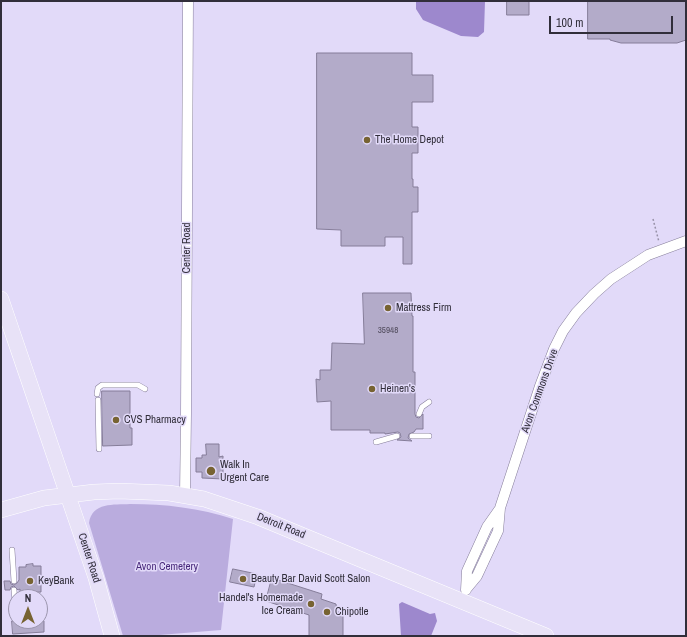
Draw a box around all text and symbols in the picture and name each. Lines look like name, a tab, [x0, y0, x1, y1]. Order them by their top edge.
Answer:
scale bar	[551, 8, 675, 34]
text: 100 m	[556, 15, 583, 31]
place label: The Home Depot	[375, 133, 444, 147]
marker: The Home Depot	[362, 135, 372, 145]
street label: Center Road	[180, 222, 194, 274]
place label: Mattress Firm	[396, 301, 452, 315]
marker: Mattress Firm	[383, 303, 393, 313]
house number: 35948	[378, 326, 398, 336]
street label: Avon Commons Drive	[519, 347, 561, 435]
place label: Heinen's	[380, 382, 415, 396]
marker: Heinen's	[367, 384, 377, 394]
place label: CVS Pharmacy	[124, 413, 186, 427]
marker: CVS Pharmacy	[111, 415, 121, 425]
place label: Walk In Urgent Care	[220, 458, 269, 484]
marker: Walk In Urgent Care	[205, 465, 217, 477]
street label: Detroit Road	[255, 510, 307, 542]
street label: Center Road	[75, 532, 103, 584]
park label: Avon Cemetery	[136, 560, 198, 574]
place label: Beauty Bar David Scott Salon	[251, 572, 370, 586]
place label: KeyBank	[38, 574, 74, 588]
marker: Beauty Bar David Scott Salon	[238, 574, 248, 584]
marker: KeyBank	[25, 576, 35, 586]
north arrow	[8, 589, 48, 629]
text: N	[25, 591, 31, 605]
place label: Handel's Homemade Ice Cream	[219, 591, 303, 617]
marker: Handel's Homemade Ice Cream	[306, 599, 316, 609]
place label: Chipotle	[335, 605, 369, 619]
marker: Chipotle	[322, 607, 332, 617]

